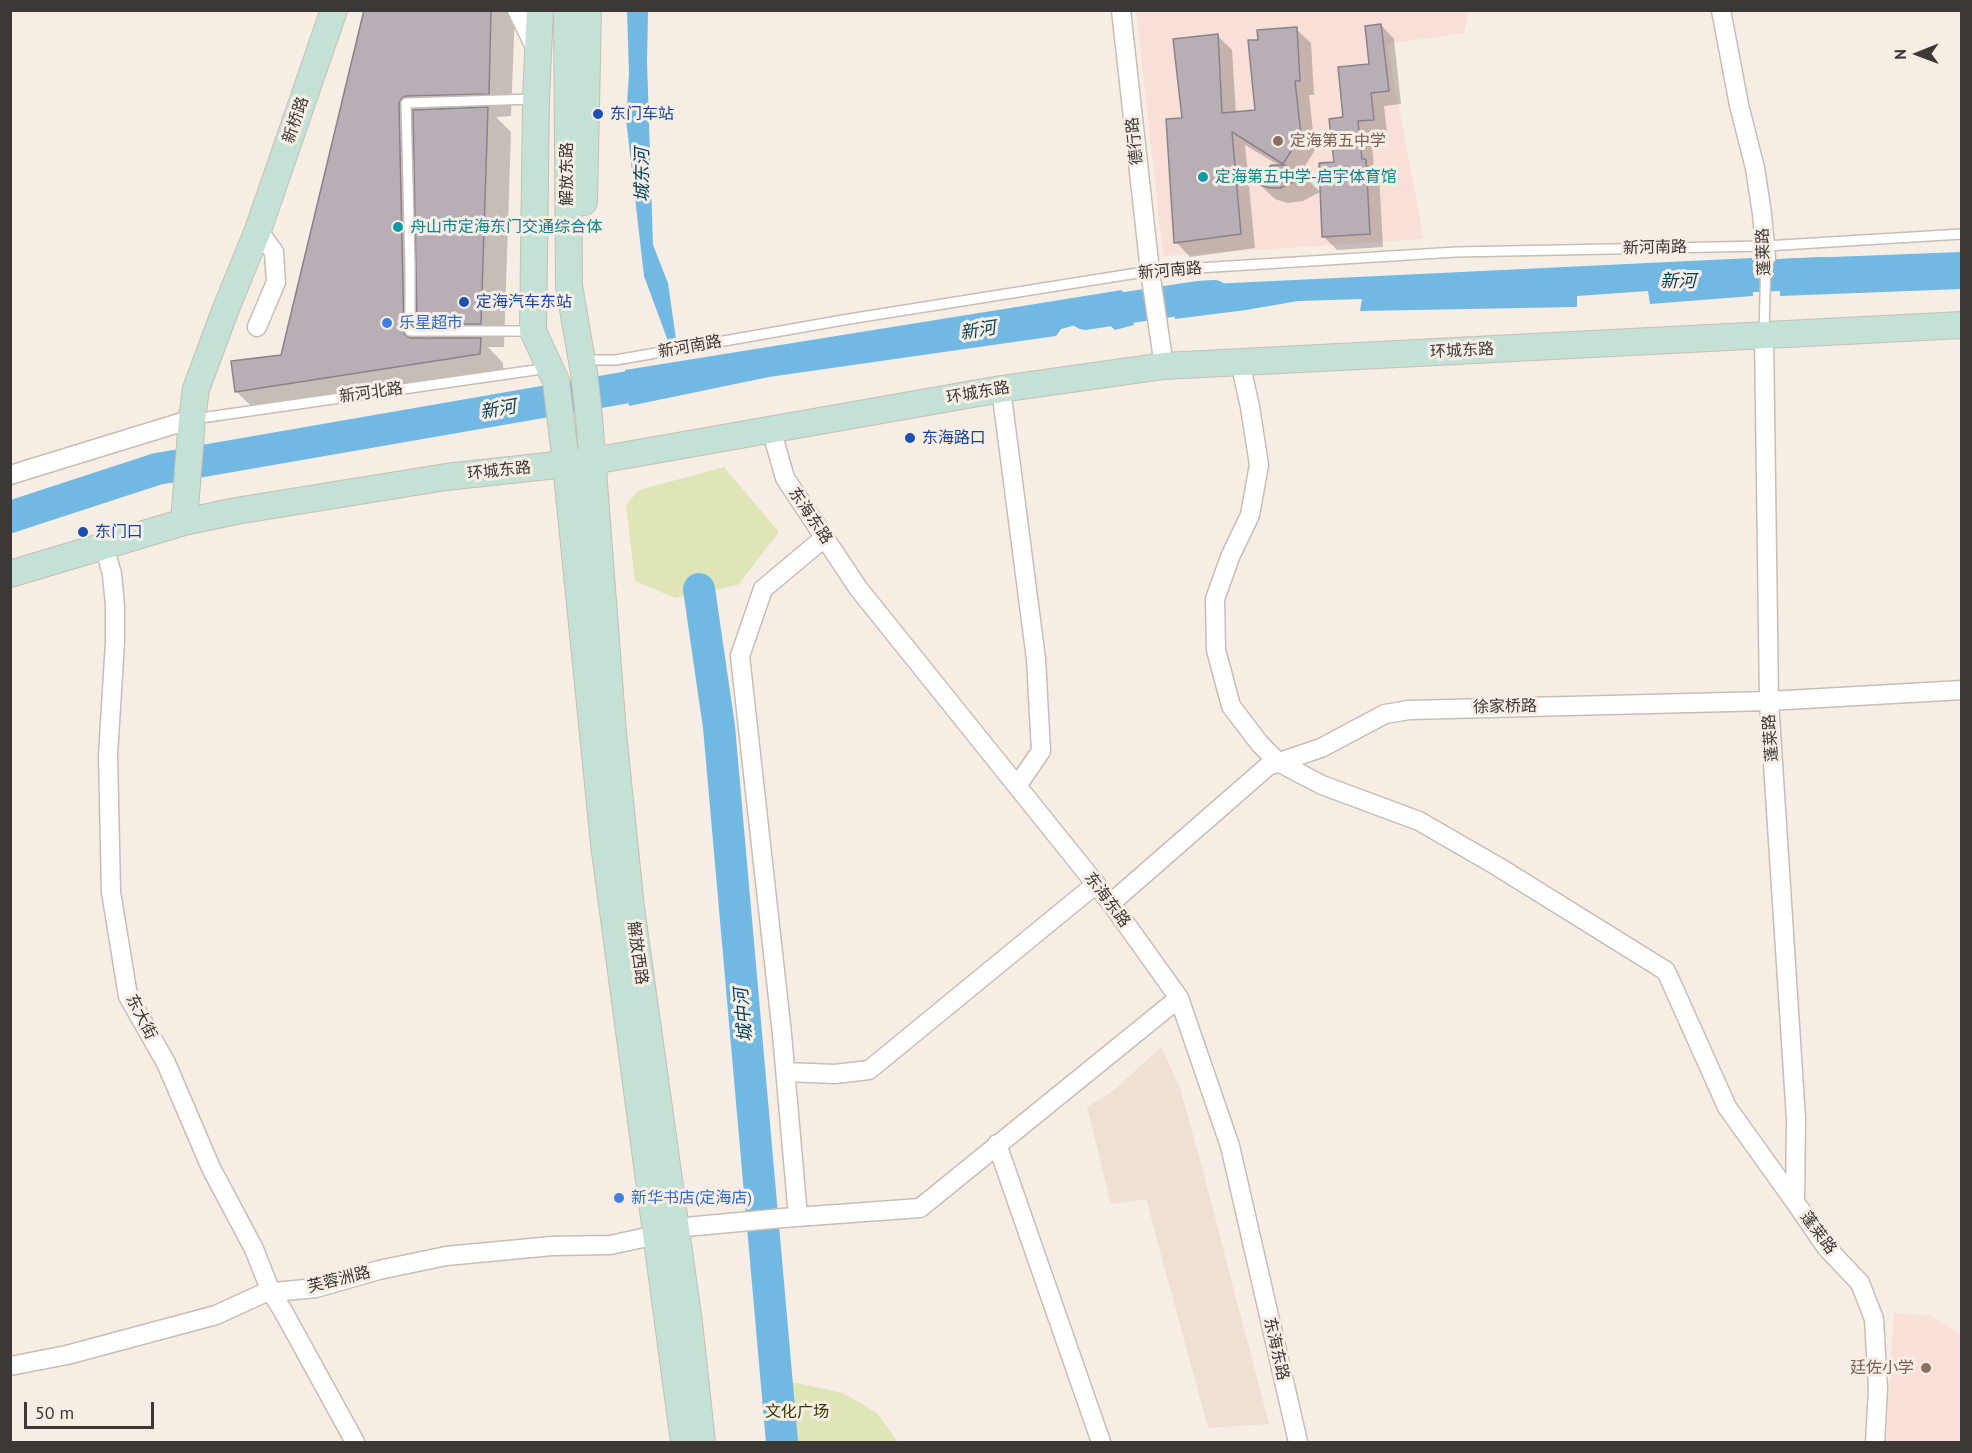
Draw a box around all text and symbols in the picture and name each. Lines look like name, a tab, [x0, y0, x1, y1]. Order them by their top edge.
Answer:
north arrow	[1888, 24, 1948, 84]
text: N	[1890, 49, 1910, 60]
street label: 新桥路	[279, 94, 313, 146]
place label: 东门车站	[610, 104, 674, 124]
marker: 东门车站	[591, 107, 605, 121]
street label: 德行路	[1123, 116, 1147, 166]
place label: 定海第五中学	[1290, 131, 1386, 151]
marker: 定海第五中学	[1271, 134, 1285, 148]
street label: 解放东路	[557, 142, 577, 206]
water label: 城东河	[632, 148, 654, 202]
place label: 定海第五中学-启宇体育馆	[1215, 167, 1397, 187]
marker: 定海第五中学-启宇体育馆	[1196, 170, 1210, 184]
place label: 舟山市定海东门交通综合体	[410, 217, 602, 237]
marker: 舟山市定海东门交通综合体	[391, 220, 405, 234]
street label: 蓬莱路	[1754, 228, 1774, 276]
street label: 新河南路	[1623, 238, 1687, 258]
street label: 新河南路	[1137, 259, 1203, 283]
water label: 新河	[1660, 271, 1696, 293]
place label: 定海汽车东站	[476, 292, 572, 312]
marker: 定海汽车东站	[457, 295, 471, 309]
place label: 乐星超市	[399, 313, 463, 333]
marker: 乐星超市	[380, 316, 394, 330]
water label: 新河	[959, 318, 997, 344]
street label: 新河南路	[657, 332, 723, 362]
street label: 环城东路	[1430, 340, 1494, 362]
street label: 环城东路	[945, 378, 1011, 408]
street label: 新河北路	[338, 379, 404, 407]
water label: 新河	[478, 396, 518, 424]
place label: 东海路口	[922, 428, 986, 448]
marker: 东海路口	[903, 431, 917, 445]
street label: 环城东路	[466, 458, 532, 484]
street label: 东海东路	[784, 484, 836, 548]
place label: 东门口	[95, 522, 143, 542]
marker: 东门口	[76, 525, 90, 539]
street label: 徐家桥路	[1473, 697, 1537, 717]
street label: 蓬莱路	[1760, 713, 1782, 763]
street label: 东海东路	[1080, 869, 1134, 931]
street label: 解放西路	[623, 920, 651, 986]
water label: 城中河	[731, 987, 757, 1043]
street label: 东大街	[122, 991, 160, 1043]
place label: 新华书店(定海店)	[631, 1188, 752, 1208]
marker: 新华书店(定海店)	[612, 1191, 626, 1205]
street label: 蓬莱路	[1796, 1208, 1840, 1258]
street label: 芙蓉洲路	[306, 1263, 372, 1297]
street label: 东海东路	[1259, 1316, 1293, 1382]
place label: 廷佐小学	[1850, 1358, 1914, 1378]
marker: 廷佐小学	[1919, 1361, 1933, 1375]
scale bar	[27, 1390, 158, 1428]
text: 50 m	[35, 1401, 74, 1424]
park label: 文化广场	[765, 1402, 829, 1422]

